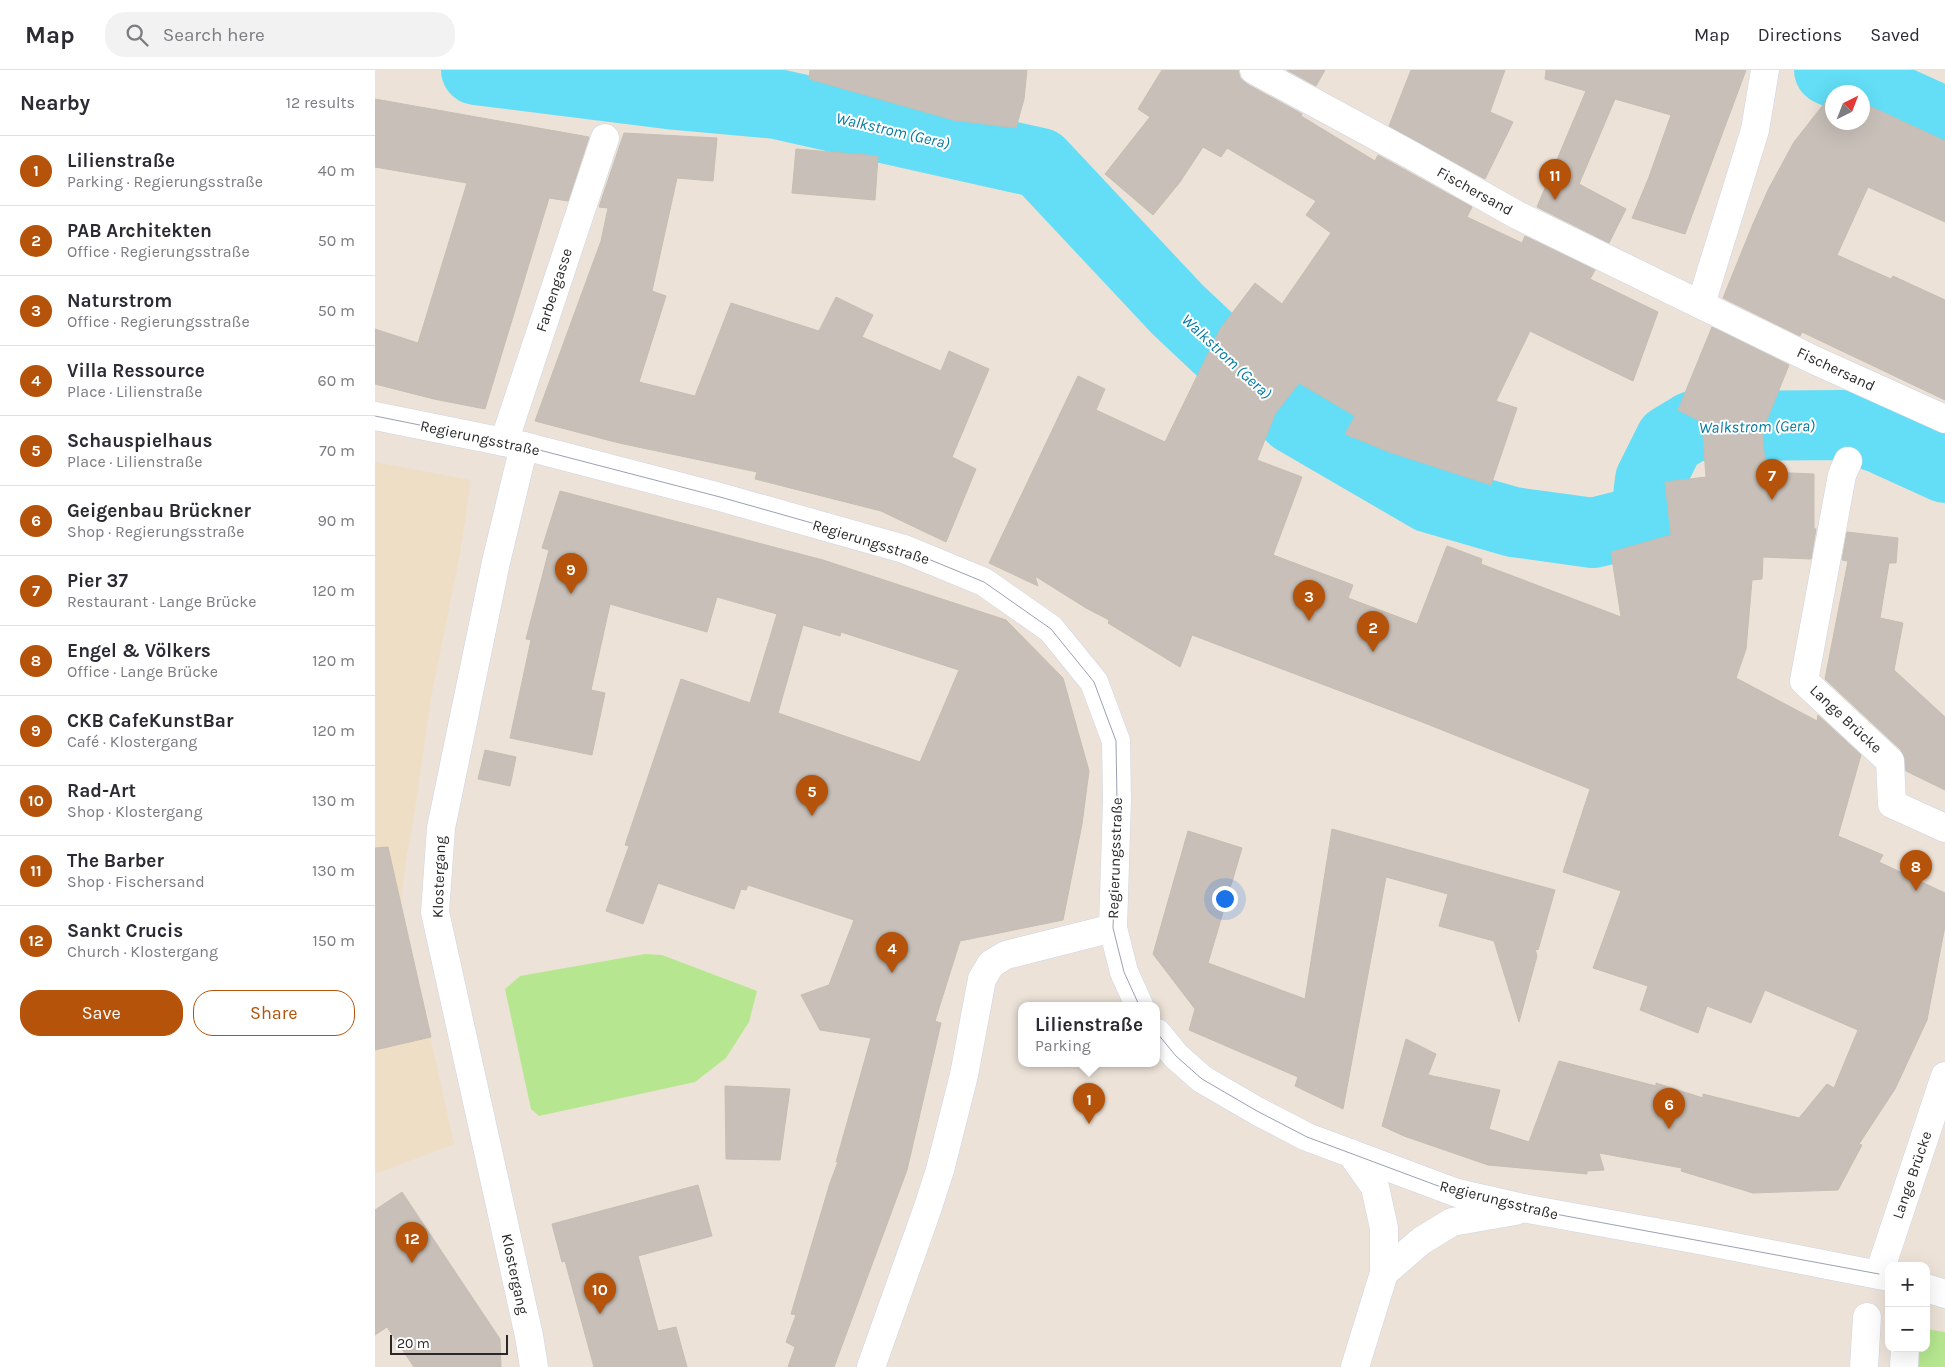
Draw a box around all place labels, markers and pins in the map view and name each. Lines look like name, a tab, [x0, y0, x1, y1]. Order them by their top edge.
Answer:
pin: 11	[1539, 159, 1571, 200]
pin: 7	[1756, 459, 1788, 500]
pin: 9	[555, 553, 587, 594]
pin: 3	[1293, 580, 1325, 621]
pin: 2	[1357, 611, 1389, 652]
pin: 5	[796, 775, 828, 816]
pin: 8	[1900, 850, 1932, 891]
pin: 4	[876, 932, 908, 973]
pin: 1	[1073, 1083, 1105, 1124]
pin: 6	[1653, 1088, 1685, 1129]
pin: 12	[396, 1222, 428, 1263]
pin: 10	[584, 1273, 616, 1314]

